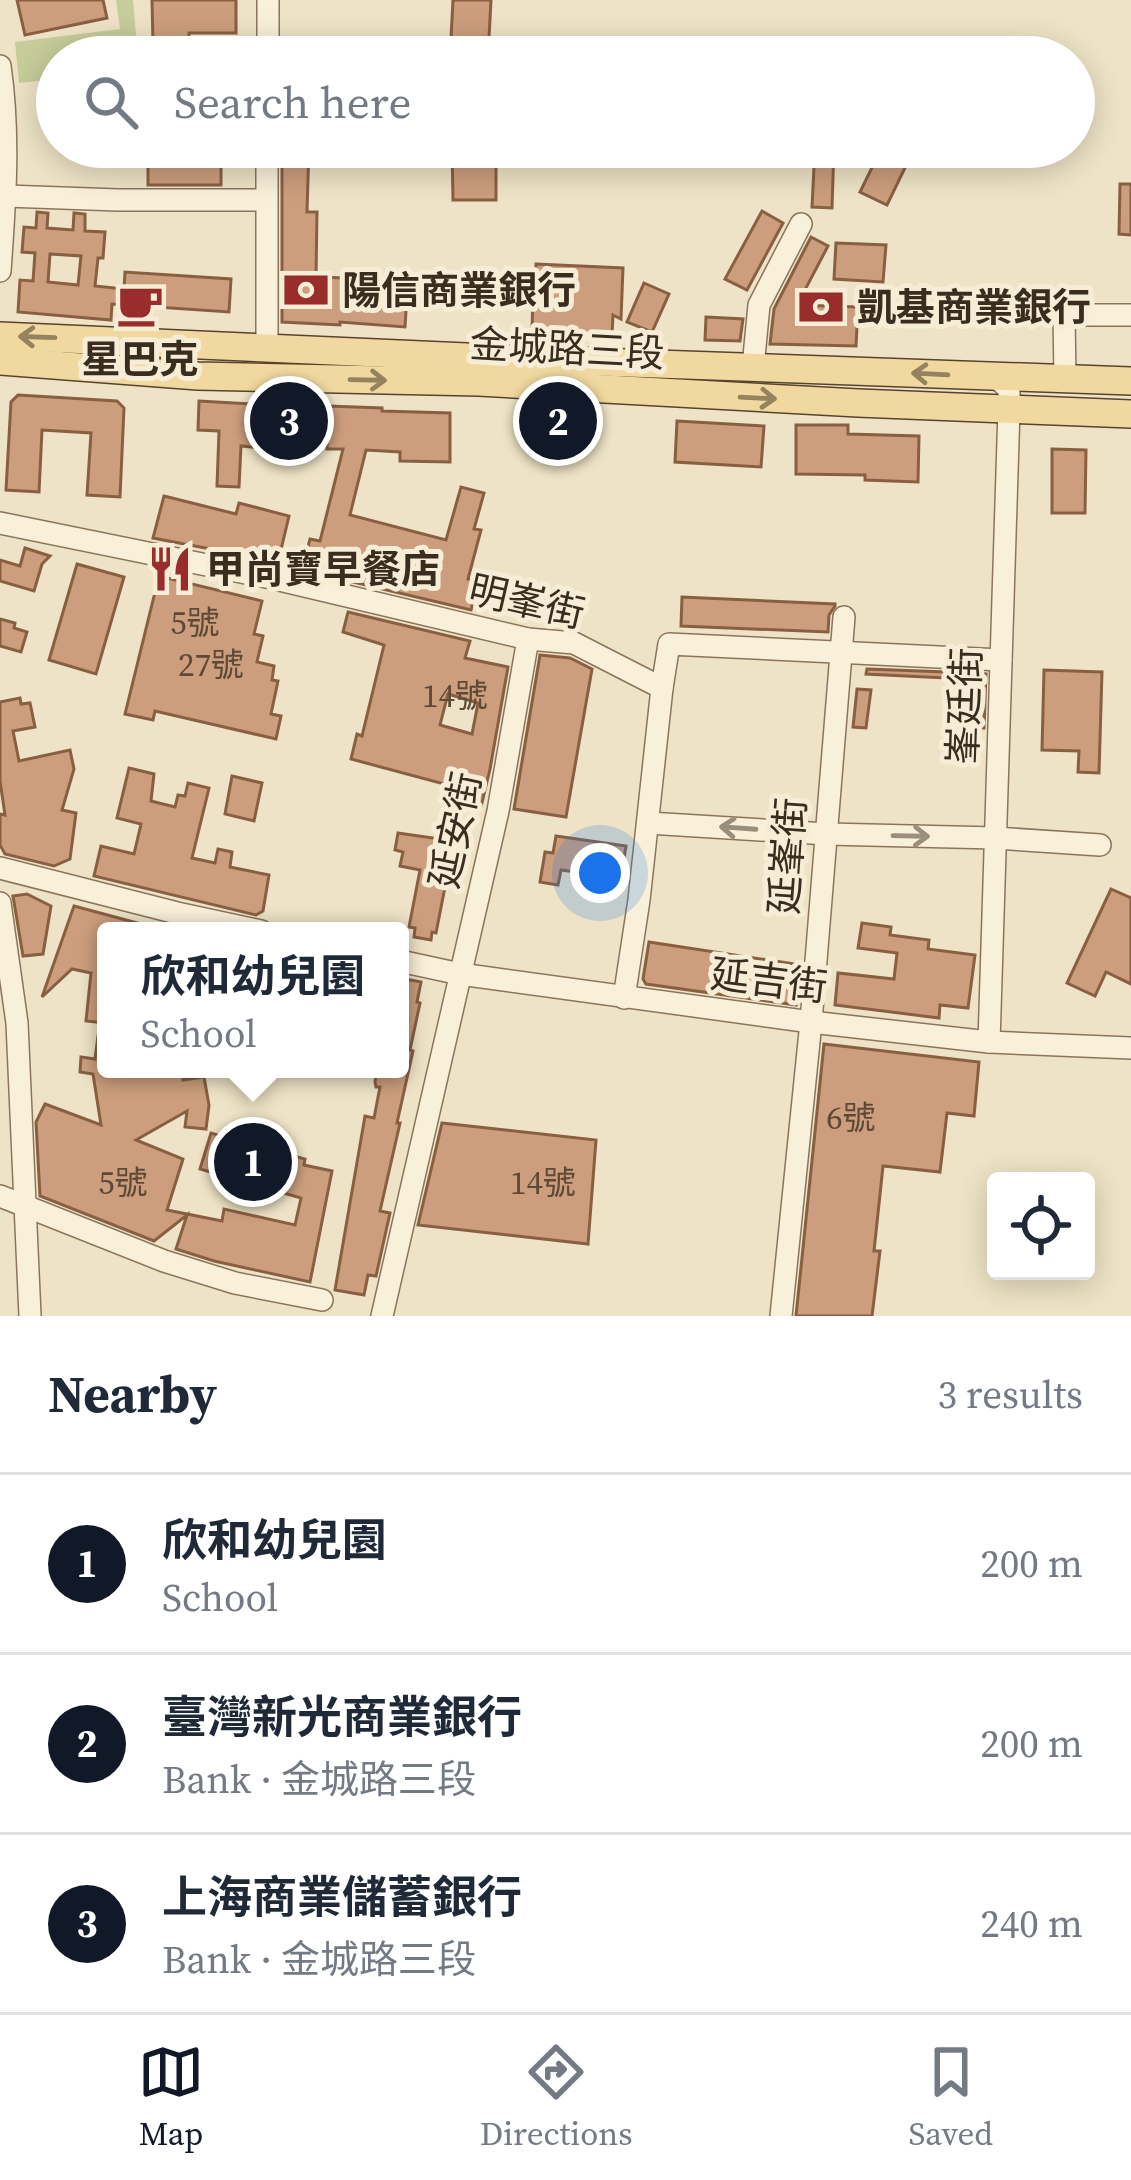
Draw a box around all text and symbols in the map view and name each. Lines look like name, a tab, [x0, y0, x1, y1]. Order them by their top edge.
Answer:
search box	[36, 36, 1095, 168]
icon: search	[78, 69, 144, 135]
text: Search here	[174, 71, 411, 133]
place label: 陽信商業銀行	[342, 264, 576, 317]
bank icon: 陽信商業銀行	[281, 265, 331, 315]
cafe icon: 星巴克	[115, 280, 165, 330]
place label: 凱基商業銀行	[857, 281, 1091, 334]
bank icon: 凱基商業銀行	[796, 282, 846, 332]
street label: 金城路三段	[468, 317, 666, 380]
one-way arrow	[18, 325, 57, 348]
place label: 星巴克	[81, 333, 199, 386]
one-way arrow	[911, 362, 950, 385]
one-way arrow	[348, 369, 387, 392]
pin: 3	[250, 376, 328, 466]
pin: 2	[519, 376, 597, 466]
one-way arrow	[738, 386, 777, 409]
place label: 甲尚寶早餐店	[206, 543, 440, 596]
restaurant icon: 甲尚寶早餐店	[145, 544, 195, 594]
street label: 明峯街	[464, 563, 590, 640]
house number: 5號	[170, 600, 220, 645]
house number: 27號	[178, 642, 244, 687]
street label: 峯廷街	[936, 647, 993, 765]
house number: 14號	[422, 673, 488, 718]
street label: 延安街	[417, 767, 494, 893]
street label: 延峯街	[757, 796, 818, 916]
one-way arrow	[719, 817, 758, 840]
one-way arrow	[891, 825, 930, 848]
your location	[570, 843, 630, 903]
popup	[97, 922, 409, 1078]
text: 欣和幼兒園	[140, 945, 366, 1007]
street label: 延吉街	[708, 947, 830, 1014]
text: School	[140, 1007, 257, 1060]
house number: 6號	[826, 1095, 876, 1140]
pin: 1	[214, 1117, 292, 1207]
house number: 5號	[98, 1160, 148, 1205]
house number: 14號	[510, 1160, 576, 1205]
map controls	[987, 1172, 1095, 1280]
button: locate	[987, 1172, 1095, 1280]
text: Nearby	[48, 1359, 217, 1429]
text: 3 results	[938, 1368, 1083, 1421]
text: 欣和幼兒園	[162, 1509, 387, 1571]
text: 1	[76, 1537, 98, 1590]
text: 200 m	[980, 1537, 1083, 1590]
text: School	[162, 1571, 278, 1624]
text: 臺灣新光商業銀行	[162, 1686, 522, 1748]
text: 2	[76, 1717, 98, 1770]
text: 200 m	[980, 1717, 1083, 1770]
text: Bank · 金城路三段	[162, 1753, 476, 1806]
text: 上海商業儲蓄銀行	[162, 1866, 522, 1928]
text: 3	[76, 1897, 98, 1950]
text: 240 m	[980, 1897, 1083, 1950]
text: Bank · 金城路三段	[162, 1933, 476, 1986]
tab: Map	[138, 2039, 204, 2156]
tab: Directions	[480, 2039, 633, 2156]
tab: Saved	[908, 2039, 993, 2156]

